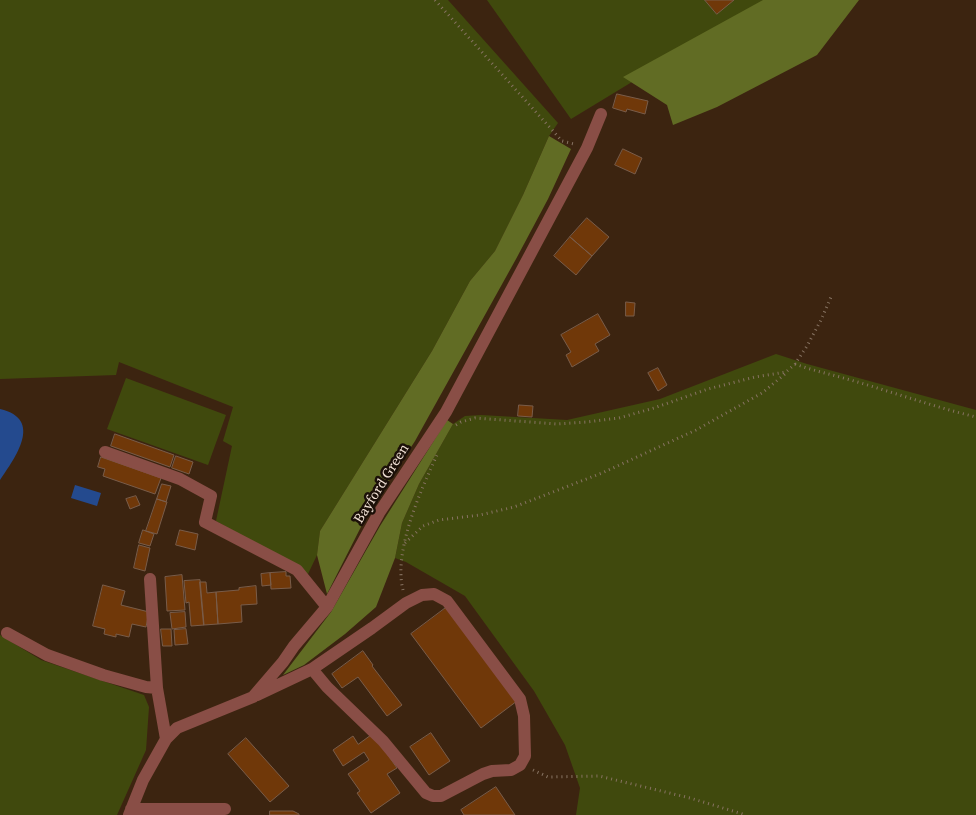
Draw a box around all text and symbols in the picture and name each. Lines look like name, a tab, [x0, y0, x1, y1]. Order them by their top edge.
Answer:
street label: Bayford Green	[351, 441, 413, 527]

